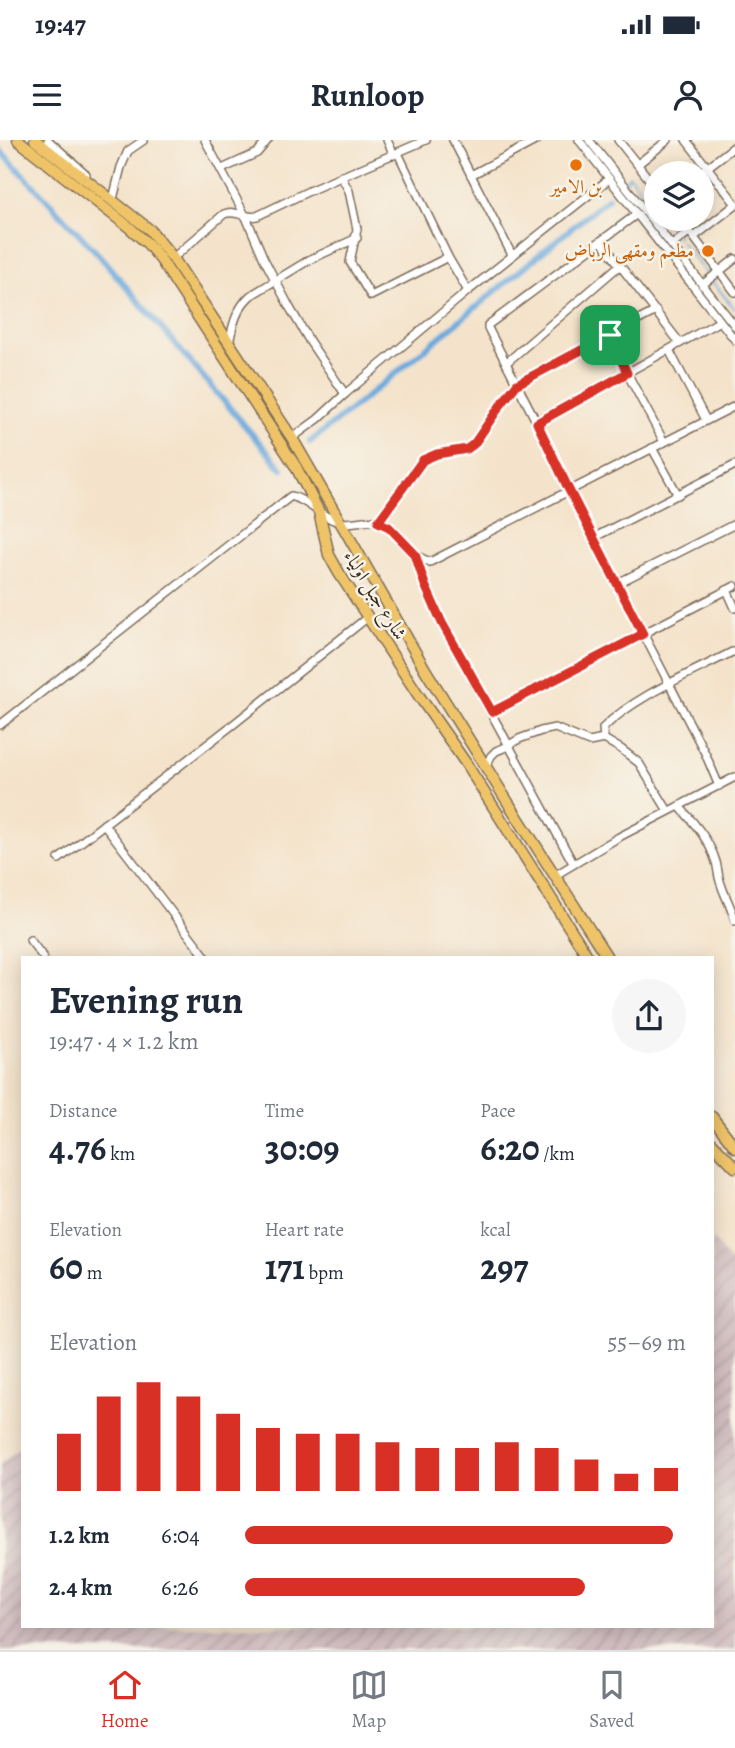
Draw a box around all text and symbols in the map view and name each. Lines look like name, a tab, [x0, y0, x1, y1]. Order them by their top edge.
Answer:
text: 19:47	[35, 7, 86, 42]
text: Runloop	[310, 73, 425, 117]
icon: menu	[28, 76, 66, 114]
icon: person	[669, 76, 707, 114]
marker: بن الامير	[568, 157, 584, 173]
map controls	[644, 161, 714, 231]
button: layers	[644, 161, 714, 231]
place label: بن الامير	[548, 174, 603, 200]
place label: مطعم ومقهى الرباض	[565, 238, 694, 269]
marker: مطعم ومقهى الرباض	[700, 243, 716, 259]
pin	[580, 305, 640, 365]
icon: arrive	[591, 316, 629, 354]
street label: شارع جبل اولياء	[335, 545, 413, 646]
text: Evening run	[49, 974, 243, 1026]
button: share	[612, 979, 686, 1053]
text: 19:47 · 4 × 1.2 km	[49, 1026, 199, 1057]
text: Distance	[49, 1098, 117, 1124]
text: Time	[265, 1098, 304, 1124]
text: Pace	[480, 1098, 516, 1124]
text: 4.76	[49, 1124, 106, 1172]
text: 30:09	[265, 1124, 339, 1172]
text: 6:20	[480, 1124, 540, 1172]
text: km	[106, 1141, 135, 1167]
text: /km	[540, 1141, 575, 1167]
text: Elevation	[49, 1217, 122, 1243]
text: Heart rate	[265, 1217, 344, 1243]
text: kcal	[480, 1217, 511, 1243]
text: 60	[49, 1243, 83, 1291]
text: 171	[265, 1243, 305, 1291]
text: 297	[480, 1243, 528, 1291]
text: m	[83, 1260, 103, 1286]
text: bpm	[305, 1260, 344, 1286]
text: Elevation	[49, 1327, 137, 1358]
text: 55–69 m	[607, 1327, 686, 1358]
text: 1.2 km	[49, 1520, 110, 1551]
text: 6:04	[161, 1520, 200, 1551]
text: 2.4 km	[49, 1572, 112, 1603]
text: 6:26	[161, 1572, 199, 1603]
tab: Home	[101, 1666, 148, 1734]
tab: Map	[350, 1666, 388, 1734]
tab: Saved	[589, 1666, 634, 1734]

